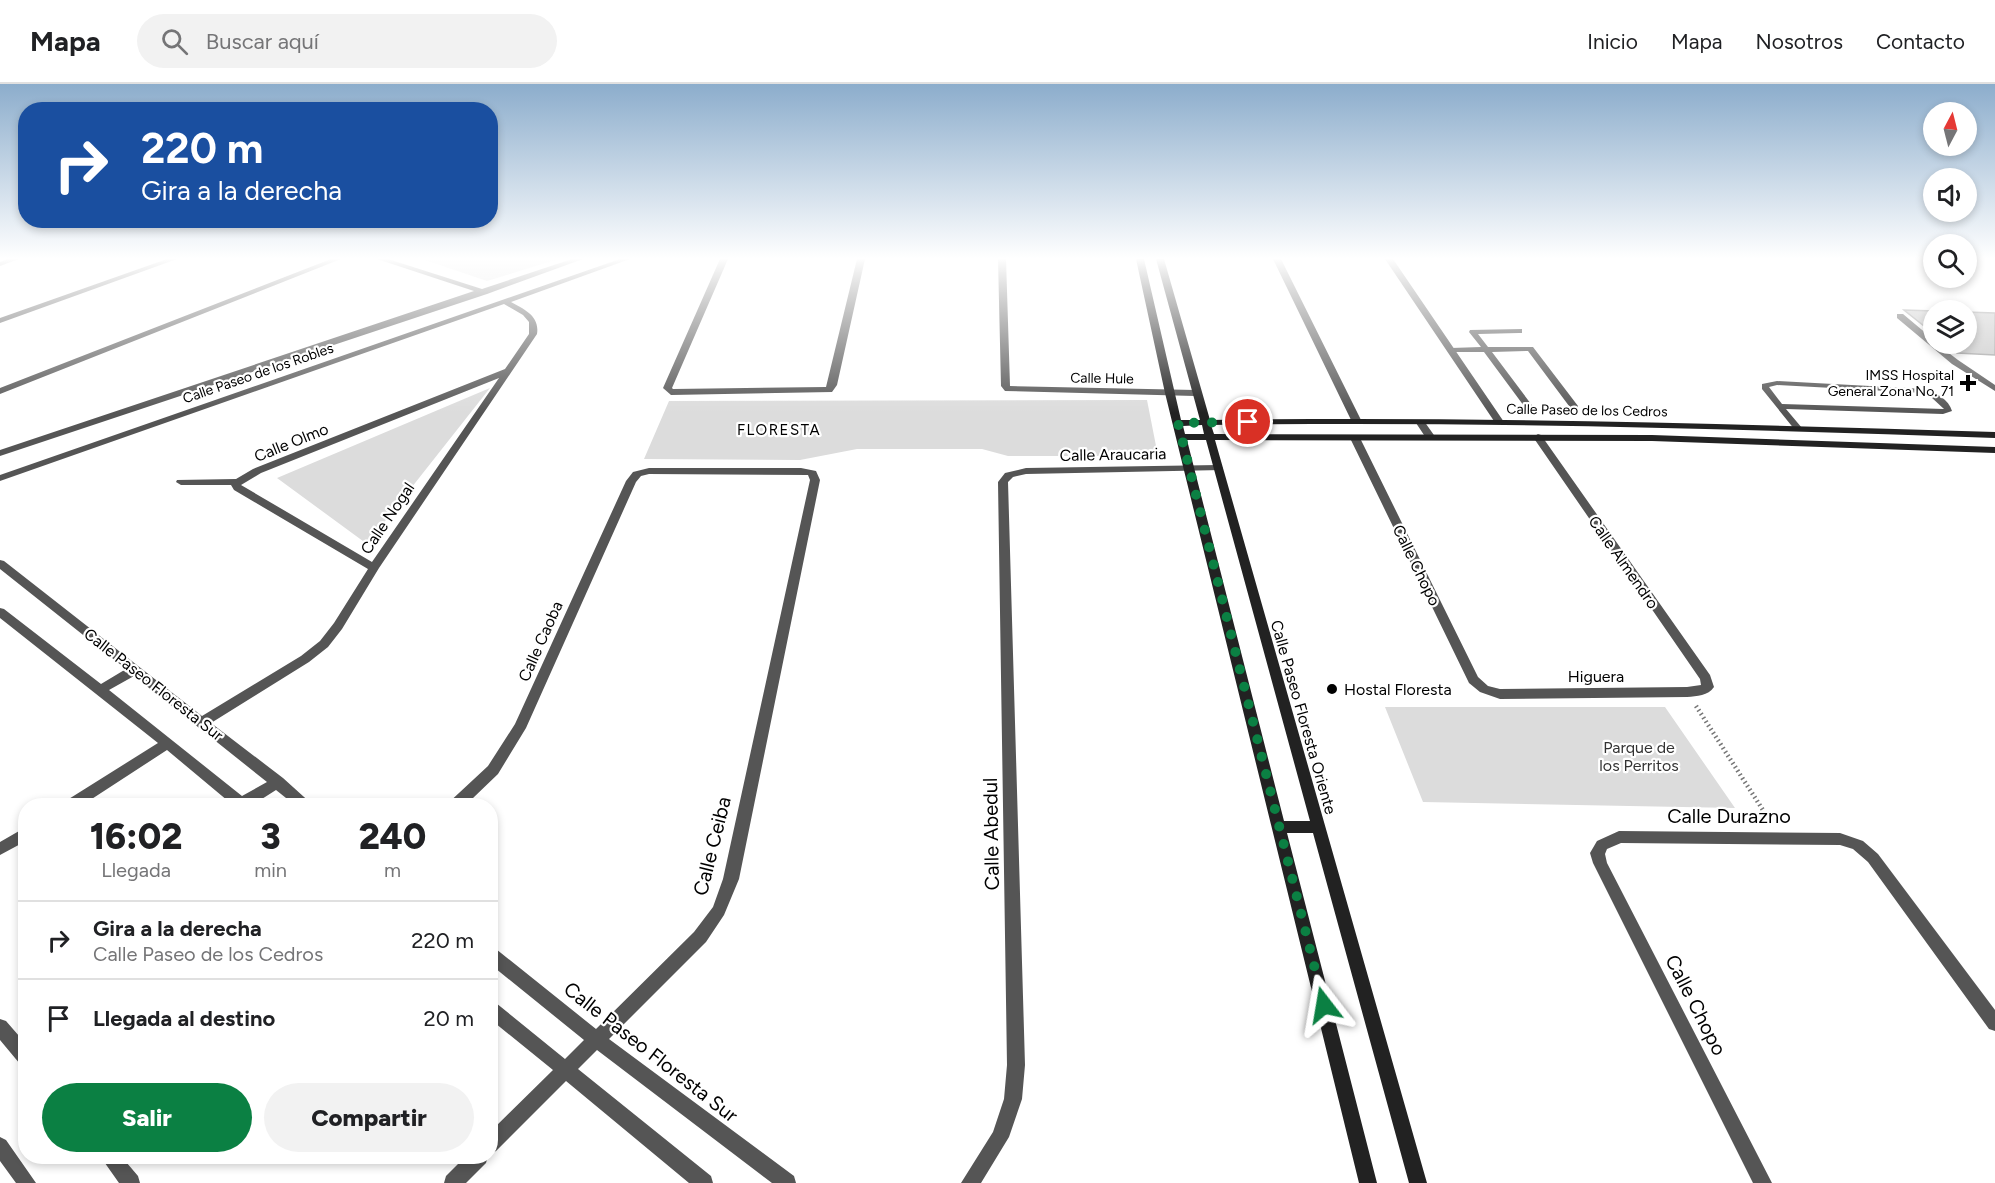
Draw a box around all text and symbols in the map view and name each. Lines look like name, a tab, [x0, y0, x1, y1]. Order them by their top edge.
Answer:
search box	[137, 14, 557, 68]
text: Mapa	[30, 24, 101, 58]
icon: search	[158, 25, 191, 58]
text: Buscar aquí	[206, 28, 319, 55]
text: Inicio	[1587, 29, 1638, 54]
text: Mapa	[1671, 29, 1723, 54]
text: Nosotros	[1756, 29, 1843, 54]
text: Contacto	[1876, 29, 1965, 54]
north arrow	[1923, 102, 1977, 156]
map controls	[1923, 102, 1977, 354]
text: 220 m	[141, 123, 263, 174]
icon: right	[42, 126, 120, 204]
button: sound	[1923, 168, 1977, 222]
text: Gira a la derecha	[141, 174, 342, 207]
button: search	[1923, 234, 1977, 288]
button: layers	[1923, 300, 1977, 354]
street label: Calle Paseo de los Robles	[181, 340, 336, 407]
place label: IMSS Hospital General Zona No. 71	[1828, 367, 1954, 400]
street label: Calle Hule	[1070, 369, 1134, 388]
marker: IMSS Hospital General Zona No. 71	[1959, 374, 1977, 392]
pin	[1222, 396, 1273, 447]
street label: Calle Paseo de los Cedros	[1506, 401, 1668, 420]
icon: arrive	[1231, 405, 1264, 438]
street label: Calle Olmo	[251, 419, 331, 466]
district label: FLORESTA	[737, 421, 821, 439]
street label: Calle Araucaria	[1059, 444, 1167, 465]
street label: Calle Nogal	[357, 479, 418, 558]
street label: Calle Almendro	[1585, 512, 1663, 612]
street label: Calle Chopo	[1389, 522, 1444, 609]
street label: Calle Caoba	[514, 598, 567, 684]
street label: Calle Paseo Floresta Oriente	[1267, 618, 1340, 817]
street label: Calle Paseo Floresta Sur	[80, 624, 228, 745]
street label: Higuera	[1568, 667, 1624, 686]
place label: Hostal Floresta	[1344, 680, 1452, 699]
marker: Hostal Floresta	[1325, 682, 1339, 696]
park label: Parque de los Perritos	[1599, 738, 1679, 775]
street label: Calle Abedul	[978, 777, 1004, 891]
street label: Calle Ceiba	[688, 794, 736, 898]
street label: Calle Durazno	[1667, 804, 1791, 828]
text: 16:02	[90, 815, 182, 858]
text: 3	[260, 815, 281, 858]
text: 240	[359, 815, 426, 858]
text: Llegada	[101, 858, 171, 882]
text: min	[254, 858, 287, 882]
text: m	[384, 858, 401, 882]
text: Gira a la derecha	[93, 915, 262, 942]
icon: right	[42, 924, 75, 957]
text: 220 m	[411, 927, 474, 954]
text: Calle Paseo de los Cedros	[93, 942, 323, 966]
street label: Calle Chopo	[1660, 951, 1732, 1059]
position arrow	[1292, 973, 1356, 1037]
street label: Calle Paseo Floresta Sur	[559, 977, 743, 1128]
icon: arrive	[42, 1002, 75, 1035]
text: Llegada al destino	[93, 1005, 275, 1032]
text: 20 m	[423, 1005, 474, 1032]
button: Salir	[42, 1083, 252, 1152]
button: Compartir	[264, 1083, 474, 1152]

